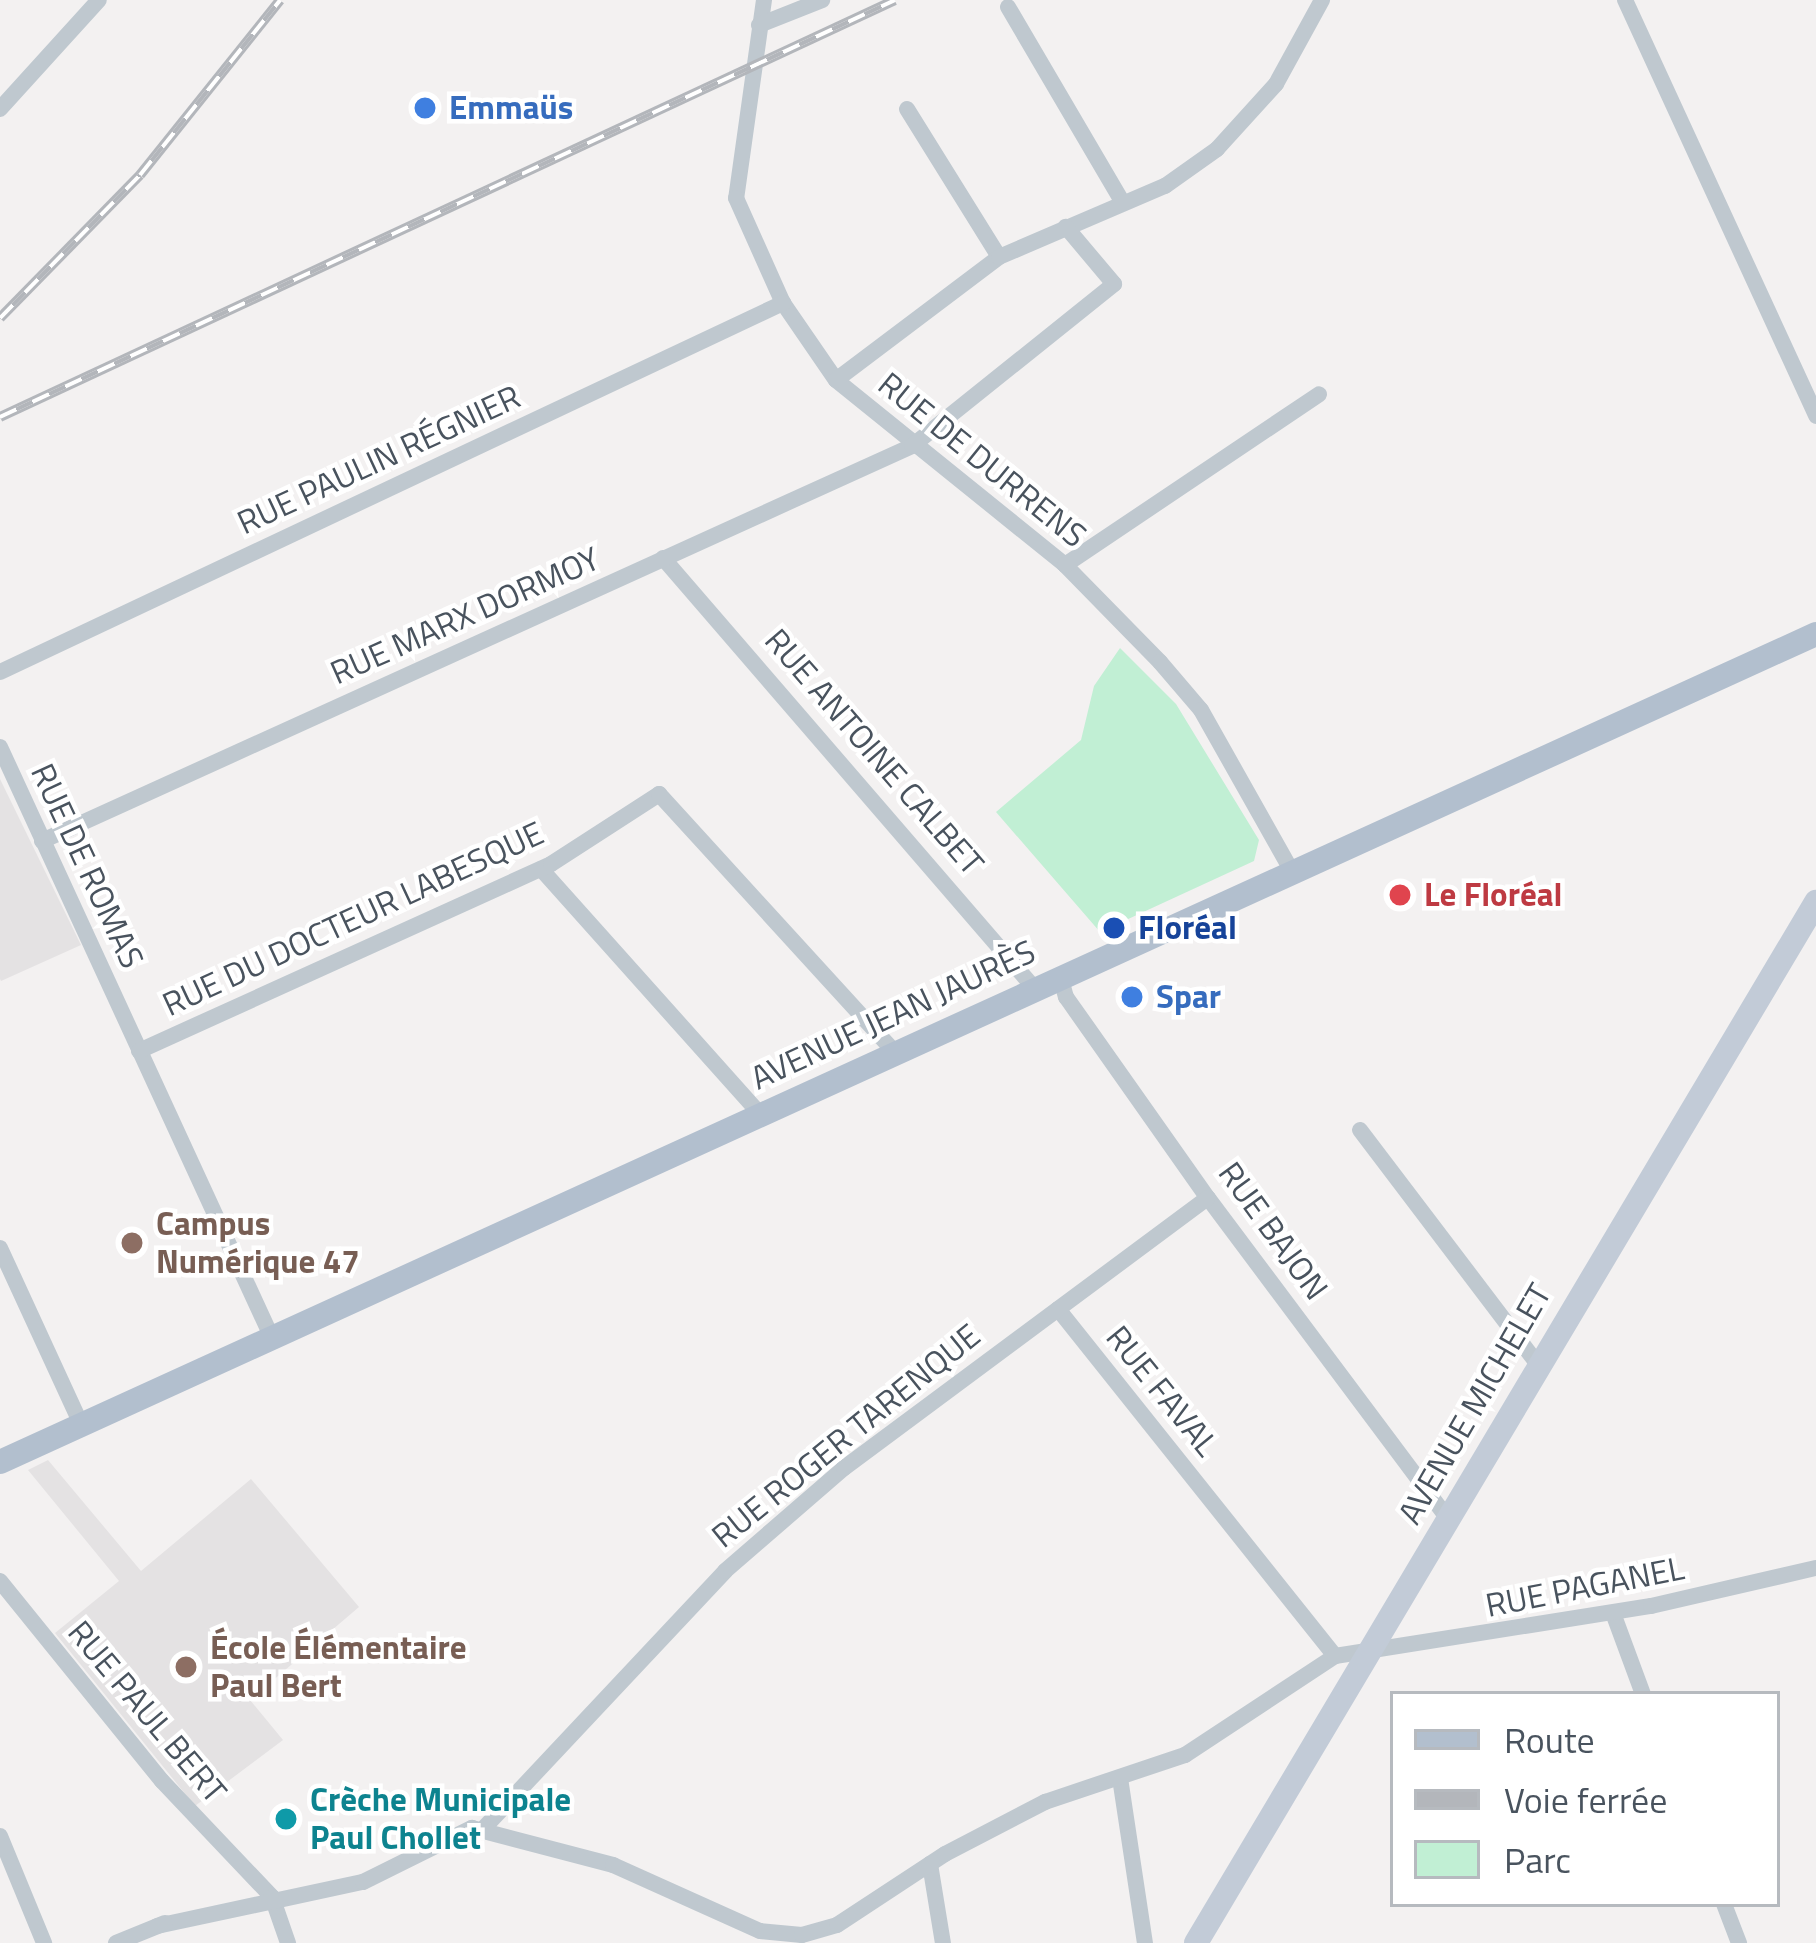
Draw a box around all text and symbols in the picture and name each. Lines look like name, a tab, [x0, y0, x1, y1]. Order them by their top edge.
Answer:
place label: Emmaüs	[449, 88, 573, 128]
marker: Emmaüs	[412, 95, 438, 121]
street label: RUE DE DURRENS	[870, 364, 1094, 556]
street label: RUE PAULIN RÉGNIER	[231, 377, 527, 543]
street label: RUE MARX DORMOY	[324, 539, 606, 693]
street label: RUE ANTOINE CALBET	[756, 621, 992, 883]
street label: RUE DE ROMAS	[22, 757, 152, 975]
street label: RUE DU DOCTEUR LABESQUE	[156, 813, 550, 1025]
place label: Le Floréal	[1424, 875, 1563, 915]
marker: Le Floréal	[1387, 882, 1413, 908]
place label: Floréal	[1138, 908, 1237, 948]
marker: Floréal	[1101, 915, 1127, 941]
street label: AVENUE JEAN JAURÈS	[745, 932, 1041, 1098]
place label: Spar	[1156, 977, 1221, 1017]
marker: Spar	[1119, 984, 1145, 1010]
street label: RUE BAJON	[1210, 1155, 1336, 1307]
place label: Campus Numérique 47	[156, 1204, 360, 1282]
marker: Campus Numérique 47	[119, 1230, 145, 1256]
street label: AVENUE MICHELET	[1390, 1277, 1560, 1531]
street label: RUE ROGER TARENQUE	[704, 1316, 988, 1556]
street label: RUE FAVAL	[1098, 1318, 1226, 1464]
street label: RUE PAGANEL	[1482, 1548, 1688, 1626]
street label: RUE PAUL BERT	[59, 1613, 235, 1811]
place label: École Élémentaire Paul Bert	[210, 1628, 467, 1706]
marker: École Élémentaire Paul Bert	[173, 1654, 199, 1680]
legend	[1390, 1691, 1780, 1907]
text: Route	[1504, 1712, 1595, 1767]
text: Voie ferrée	[1504, 1772, 1667, 1827]
place label: Crèche Municipale Paul Chollet	[310, 1780, 571, 1858]
marker: Crèche Municipale Paul Chollet	[273, 1806, 299, 1832]
text: Parc	[1504, 1832, 1571, 1887]

